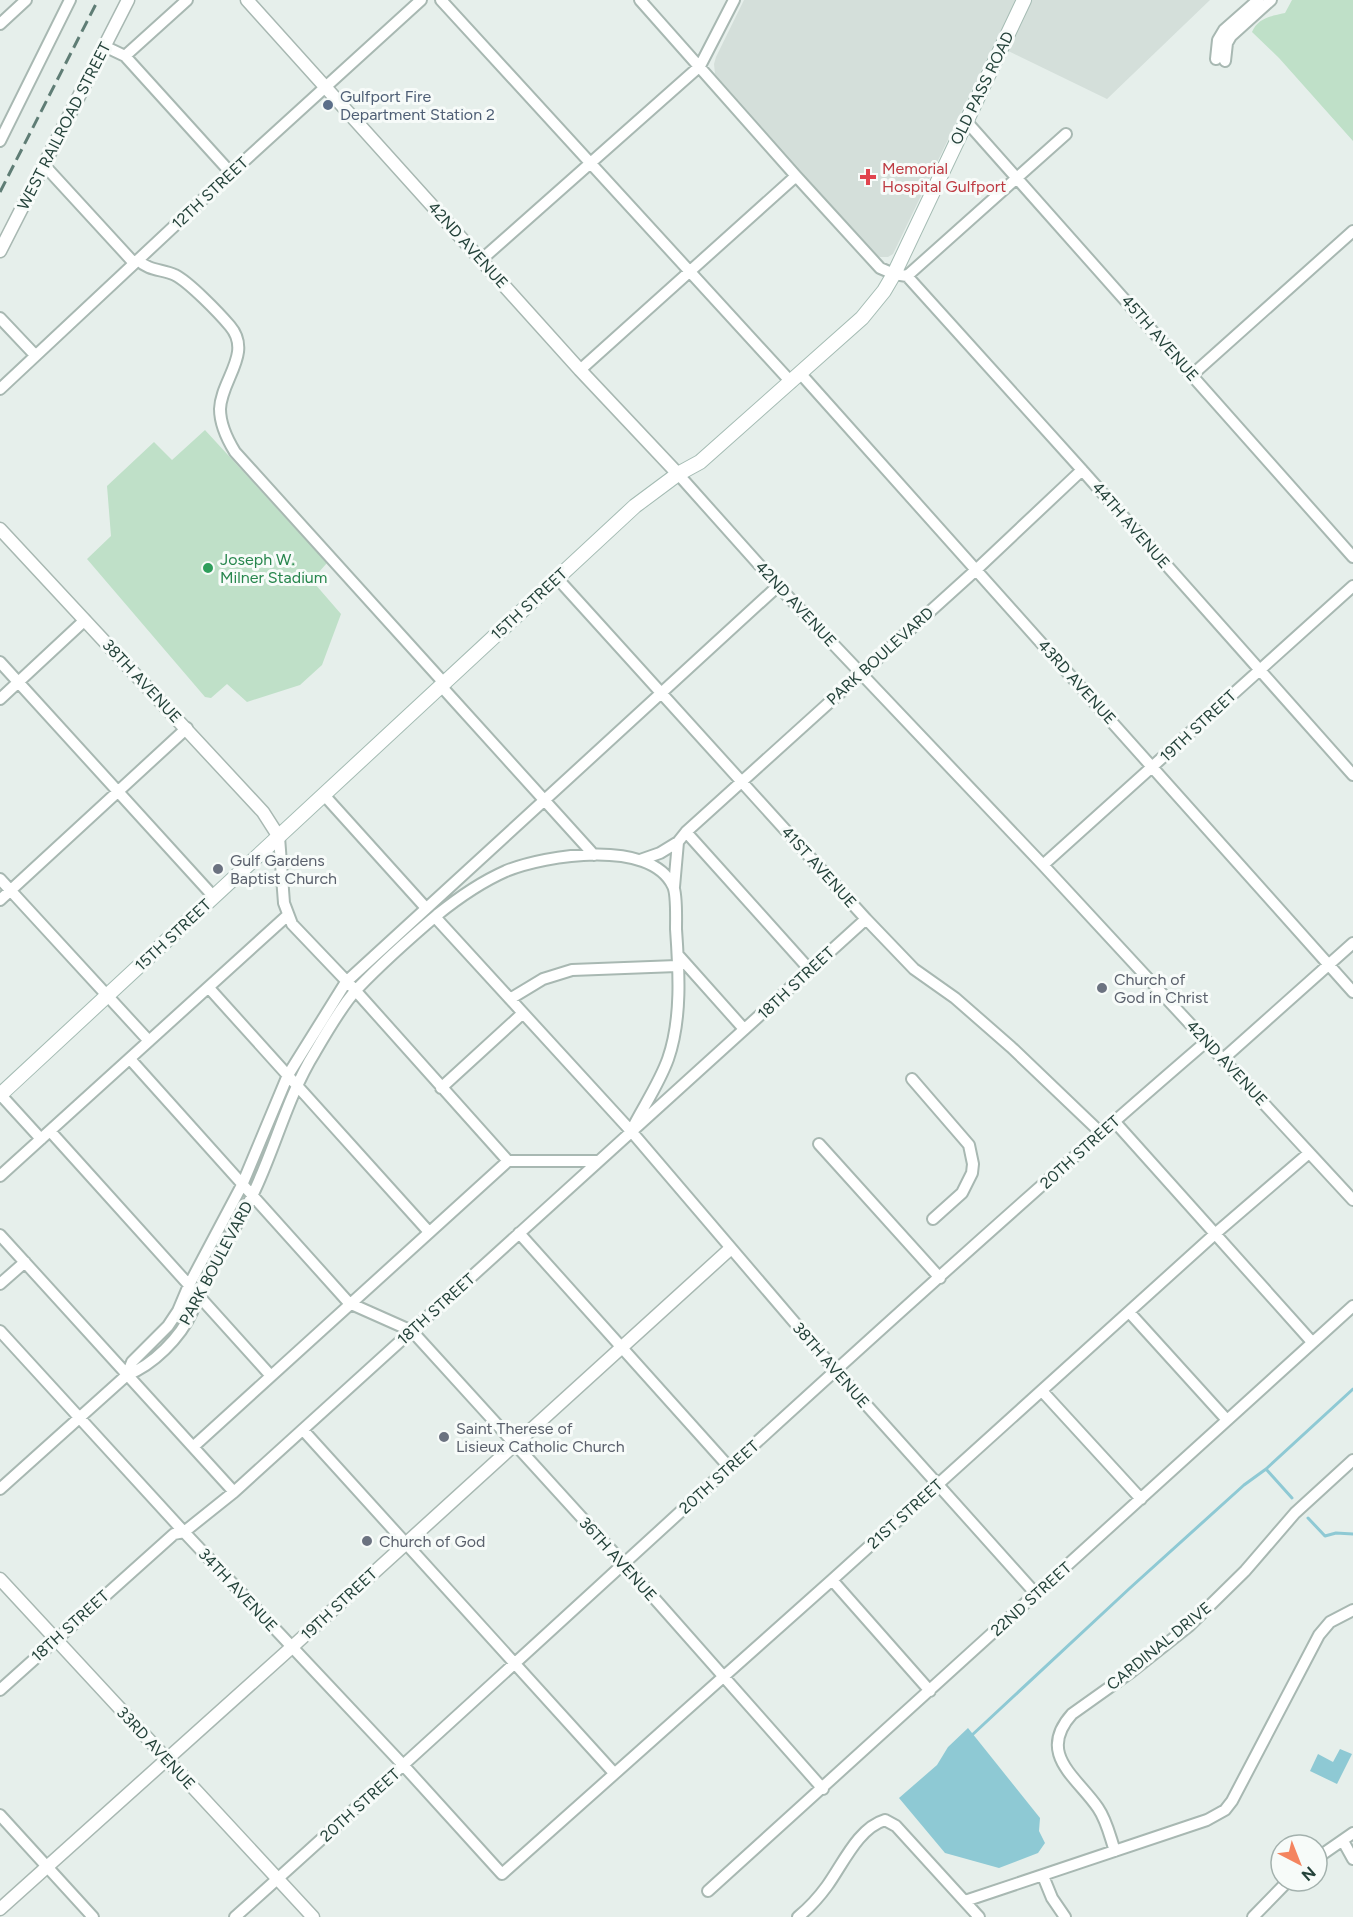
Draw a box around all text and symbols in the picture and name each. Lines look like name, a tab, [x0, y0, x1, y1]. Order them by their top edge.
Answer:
street label: OLD PASS ROAD	[946, 28, 1018, 148]
street label: WEST RAILROAD STREET	[13, 39, 115, 213]
place label: Gulfport Fire Department Station 2	[340, 87, 495, 124]
marker: Gulfport Fire Department Station 2	[321, 98, 335, 112]
street label: 12TH STREET	[168, 153, 252, 233]
place label: Memorial Hospital Gulfport	[882, 159, 1006, 196]
marker: Memorial Hospital Gulfport	[859, 168, 877, 186]
street label: 42ND AVENUE	[424, 198, 512, 292]
street label: 45TH AVENUE	[1117, 291, 1203, 385]
street label: 44TH AVENUE	[1088, 478, 1174, 572]
place label: Joseph W. Milner Stadium	[220, 550, 327, 587]
street label: 42ND AVENUE	[752, 557, 840, 651]
marker: Joseph W. Milner Stadium	[201, 561, 215, 575]
street label: 15TH STREET	[487, 564, 571, 644]
street label: PARK BOULEVARD	[823, 603, 937, 709]
street label: 38TH AVENUE	[98, 635, 186, 727]
street label: 43RD AVENUE	[1034, 636, 1120, 728]
street label: 19TH STREET	[1156, 686, 1240, 766]
street label: 41ST AVENUE	[777, 822, 861, 912]
place label: Gulf Gardens Baptist Church	[230, 851, 337, 888]
marker: Gulf Gardens Baptist Church	[211, 862, 225, 876]
street label: 15TH STREET	[131, 895, 215, 975]
street label: 18TH STREET	[754, 943, 838, 1023]
place label: Church of God in Christ	[1114, 970, 1208, 1007]
marker: Church of God in Christ	[1095, 981, 1109, 995]
street label: 42ND AVENUE	[1183, 1016, 1271, 1110]
street label: 20TH STREET	[1036, 1111, 1124, 1193]
street label: PARK BOULEVARD	[175, 1198, 257, 1328]
street label: 18TH STREET	[393, 1269, 479, 1349]
street label: 38TH AVENUE	[789, 1318, 873, 1412]
place label: Saint Therese of Lisieux Catholic Church	[456, 1419, 625, 1456]
marker: Saint Therese of Lisieux Catholic Church	[437, 1430, 451, 1444]
street label: 20TH STREET	[675, 1436, 763, 1518]
street label: 21ST STREET	[863, 1475, 947, 1553]
street label: 36TH AVENUE	[575, 1513, 661, 1605]
place label: Church of God	[379, 1532, 485, 1551]
marker: Church of God	[360, 1534, 374, 1548]
street label: 34TH AVENUE	[194, 1544, 282, 1636]
street label: 22ND STREET	[987, 1558, 1075, 1640]
street label: 19TH STREET	[297, 1564, 381, 1644]
street label: 18TH STREET	[27, 1586, 113, 1666]
street label: CARDINAL DRIVE	[1103, 1598, 1215, 1694]
street label: 33RD AVENUE	[113, 1703, 199, 1793]
street label: 20TH STREET	[316, 1764, 404, 1846]
north arrow	[1269, 1833, 1329, 1893]
text: N	[1298, 1863, 1320, 1885]

